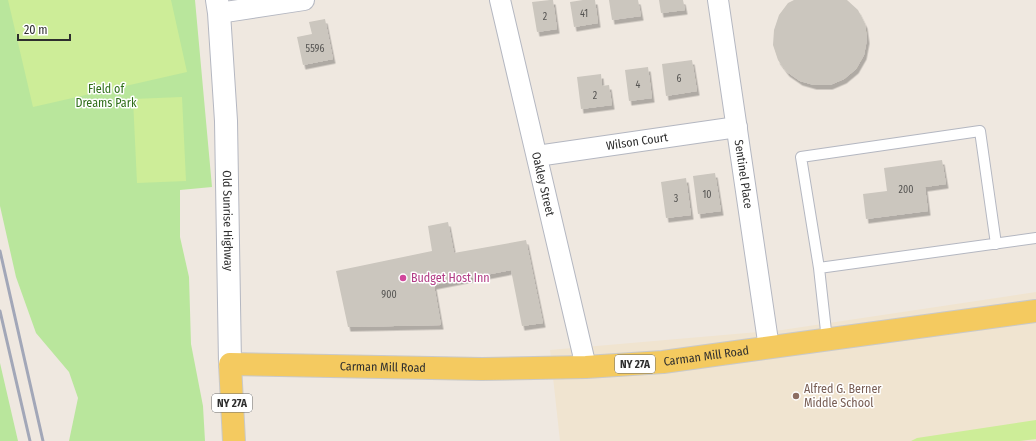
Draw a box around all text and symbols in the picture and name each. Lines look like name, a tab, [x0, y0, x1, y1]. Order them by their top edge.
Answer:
house number: 41	[580, 8, 588, 20]
house number: 2	[543, 11, 548, 23]
scale bar	[18, 16, 70, 42]
text: 20 m	[24, 23, 48, 37]
house number: 5596	[306, 43, 324, 55]
house number: 6	[677, 73, 682, 85]
house number: 4	[636, 79, 641, 91]
park label: Field of Dreams Park	[75, 82, 137, 110]
house number: 2	[593, 90, 598, 102]
street label: Wilson Court	[605, 130, 669, 153]
street label: Sentinel Place	[732, 139, 755, 210]
street label: Oakley Street	[529, 150, 557, 218]
street label: Old Sunrise Highway	[220, 170, 235, 272]
house number: 200	[899, 184, 913, 196]
house number: 10	[702, 189, 712, 201]
house number: 3	[674, 193, 679, 205]
place label: Budget Host Inn	[411, 271, 490, 285]
marker: Budget Host Inn	[398, 273, 408, 283]
house number: 900	[381, 289, 397, 301]
street label: Carman Mill Road	[663, 343, 750, 369]
road number: NY 27A	[615, 355, 655, 373]
street label: Carman Mill Road	[340, 359, 426, 375]
place label: Alfred G. Berner Middle School	[804, 382, 882, 410]
marker: Alfred G. Berner Middle School	[791, 391, 801, 401]
road number: NY 27A	[212, 394, 252, 412]

